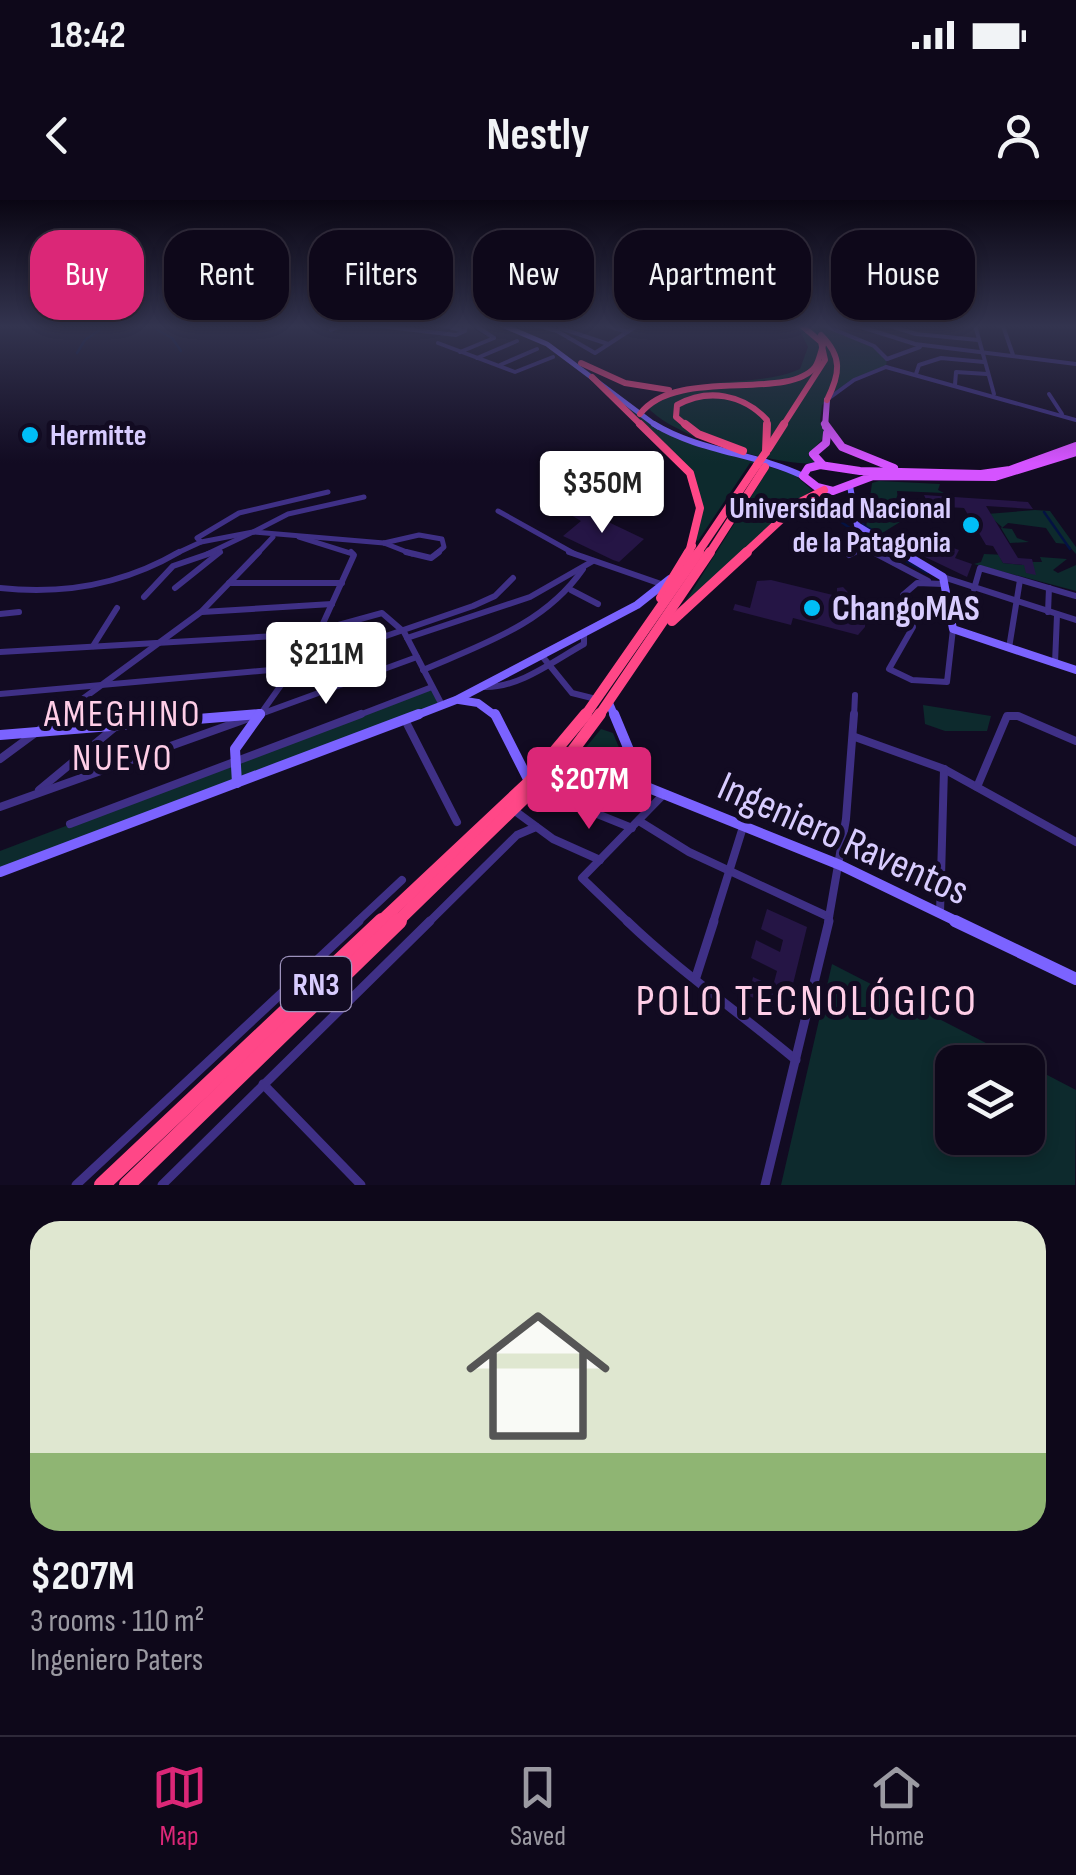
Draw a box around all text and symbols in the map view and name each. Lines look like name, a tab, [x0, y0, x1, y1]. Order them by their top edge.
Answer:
text: 18:42	[50, 13, 126, 58]
icon: back	[30, 108, 85, 163]
text: Nestly	[486, 108, 590, 163]
icon: person	[991, 108, 1046, 163]
chip: Buy	[30, 230, 144, 320]
chip: Rent	[164, 230, 289, 320]
chip: Filters	[309, 230, 453, 320]
chip: New	[473, 230, 594, 320]
chip: Apartment	[614, 230, 811, 320]
chip: House	[831, 230, 975, 320]
place label: Hermitte	[50, 418, 147, 454]
marker: Hermitte	[19, 424, 41, 446]
pin: $350M	[532, 451, 672, 536]
text: $350M	[562, 464, 642, 503]
place label: Universidad Nacional de la Patagonia	[729, 491, 951, 561]
marker: Universidad Nacional de la Patagonia	[960, 514, 982, 536]
place label: ChangoMAS	[832, 588, 980, 631]
marker: ChangoMAS	[801, 597, 823, 619]
pin: $211M	[256, 622, 396, 707]
text: $211M	[288, 635, 364, 674]
district label: AMEGHINO NUEVO	[43, 692, 202, 781]
pin: $207M	[519, 747, 659, 832]
text: $207M	[549, 760, 629, 799]
street label: Ingeniero Raventos	[710, 761, 976, 917]
road number: RN3	[281, 957, 351, 1011]
district label: POLO TECNOLÓGICO	[635, 974, 979, 1029]
map controls	[935, 1045, 1045, 1155]
button: layers	[935, 1045, 1045, 1155]
icon: home	[448, 1286, 628, 1466]
text: $207M	[30, 1551, 135, 1602]
text: 3 rooms · 110 m²	[30, 1602, 205, 1641]
text: Ingeniero Paters	[30, 1641, 203, 1680]
tab: Map	[152, 1760, 207, 1853]
tab: Saved	[510, 1760, 566, 1853]
tab: Home	[869, 1760, 924, 1853]

